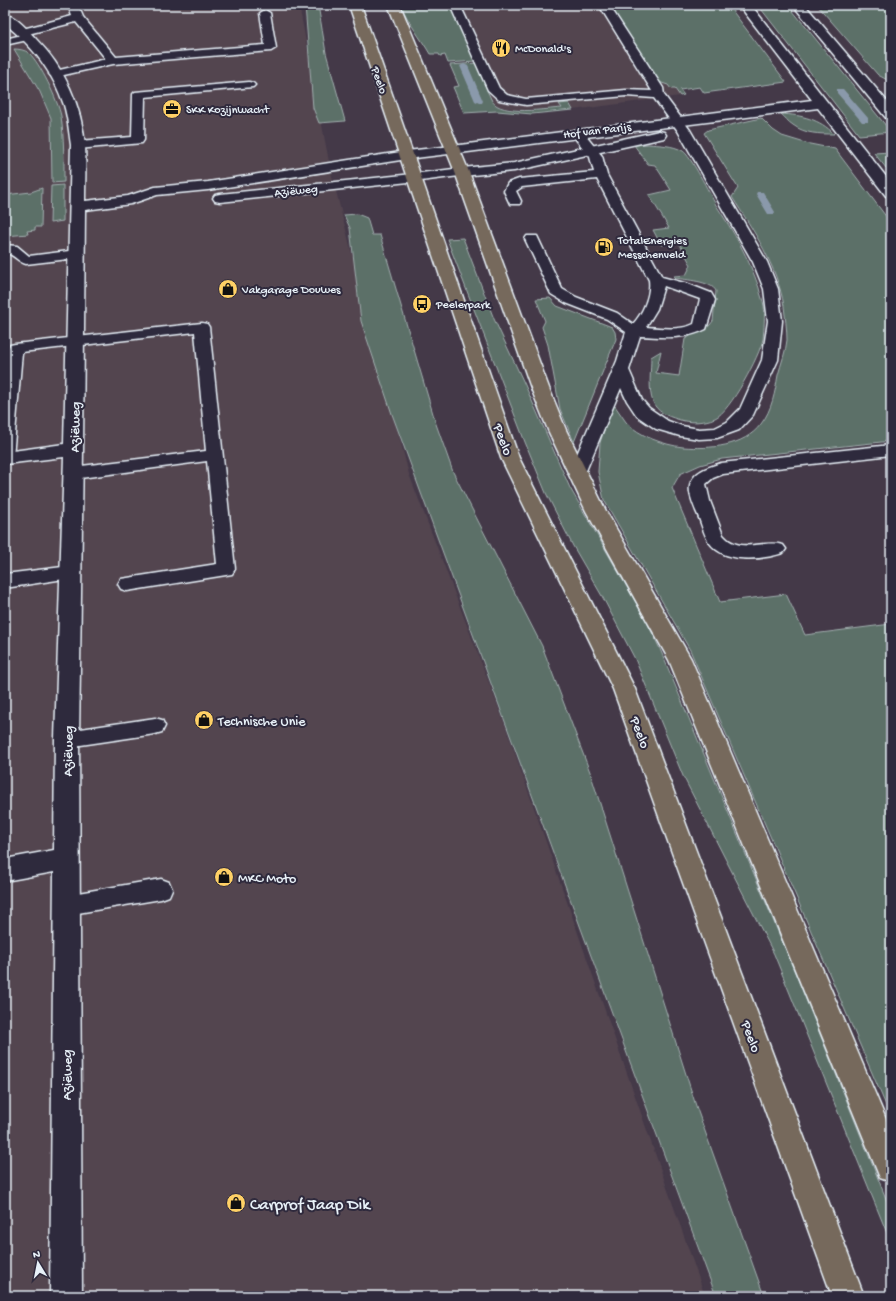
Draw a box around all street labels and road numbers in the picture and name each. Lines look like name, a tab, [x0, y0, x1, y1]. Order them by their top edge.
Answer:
street label: Peelo	[367, 64, 389, 96]
street label: Hof van Parijs	[563, 121, 632, 143]
street label: Aziëweg	[274, 183, 319, 201]
street label: Aziëweg	[68, 402, 85, 453]
street label: Peelo	[488, 421, 515, 458]
street label: Peelo	[625, 714, 652, 751]
street label: Aziëweg	[61, 726, 78, 777]
street label: Peelo	[736, 1018, 763, 1055]
street label: Aziëweg	[60, 1050, 77, 1100]

